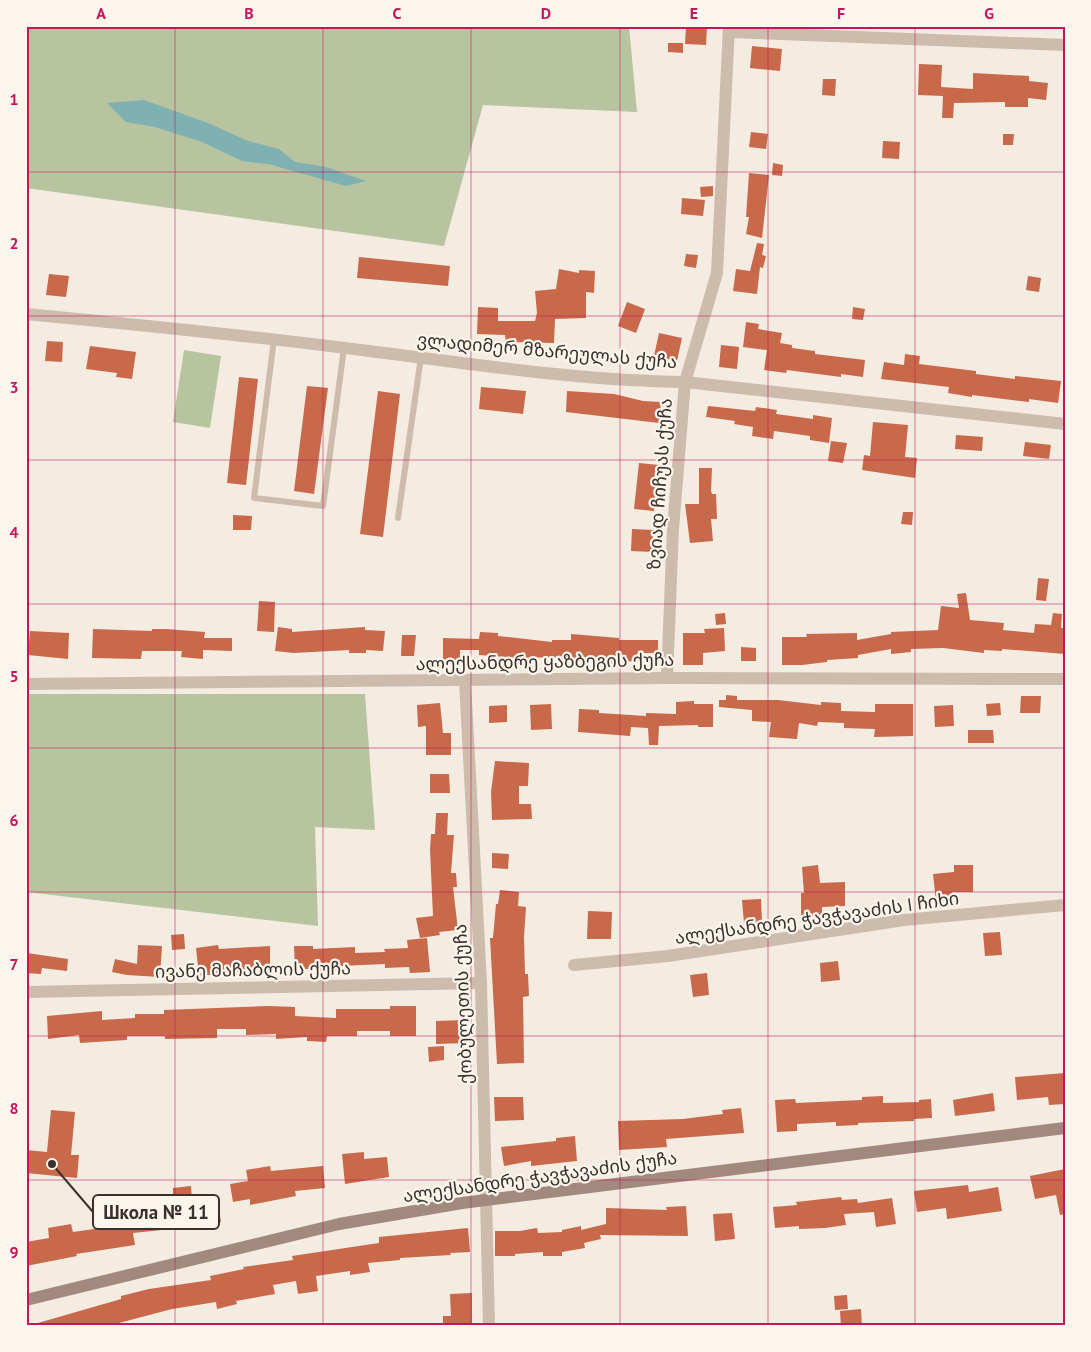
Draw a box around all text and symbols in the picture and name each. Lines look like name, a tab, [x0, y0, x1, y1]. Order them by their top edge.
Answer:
text: A	[96, 3, 106, 23]
text: B	[244, 3, 254, 23]
text: C	[393, 3, 402, 23]
text: D	[541, 3, 551, 23]
text: E	[690, 3, 698, 23]
text: F	[837, 3, 845, 23]
text: G	[984, 3, 994, 23]
text: 1	[9, 89, 19, 109]
text: 2	[9, 233, 19, 253]
street label: ვლადიმერ მზარეულას ქუჩა	[416, 328, 678, 373]
text: 3	[9, 377, 19, 397]
street label: ზვიად ჩიჩუას ქუჩა	[642, 397, 677, 571]
text: 4	[9, 522, 19, 542]
street label: ალექსანდრე ყაზბეგის ქუჩა	[415, 648, 675, 675]
text: 5	[9, 666, 19, 686]
text: 6	[9, 810, 19, 830]
street label: ალექსანდრე ჭავჭავაძის I ჩიხი	[673, 886, 961, 949]
street label: ქობულეთის ქუჩა	[448, 923, 477, 1085]
text: 7	[9, 954, 19, 974]
street label: ივანე მაჩაბლის ქუჩა	[155, 956, 351, 983]
text: 8	[9, 1098, 19, 1118]
street label: ალექსანდრე ჭავჭავაძის ქუჩა	[401, 1146, 678, 1207]
callout: Школа № 11	[93, 1195, 219, 1229]
text: Школа № 11	[103, 1200, 209, 1224]
text: 9	[9, 1242, 19, 1262]

